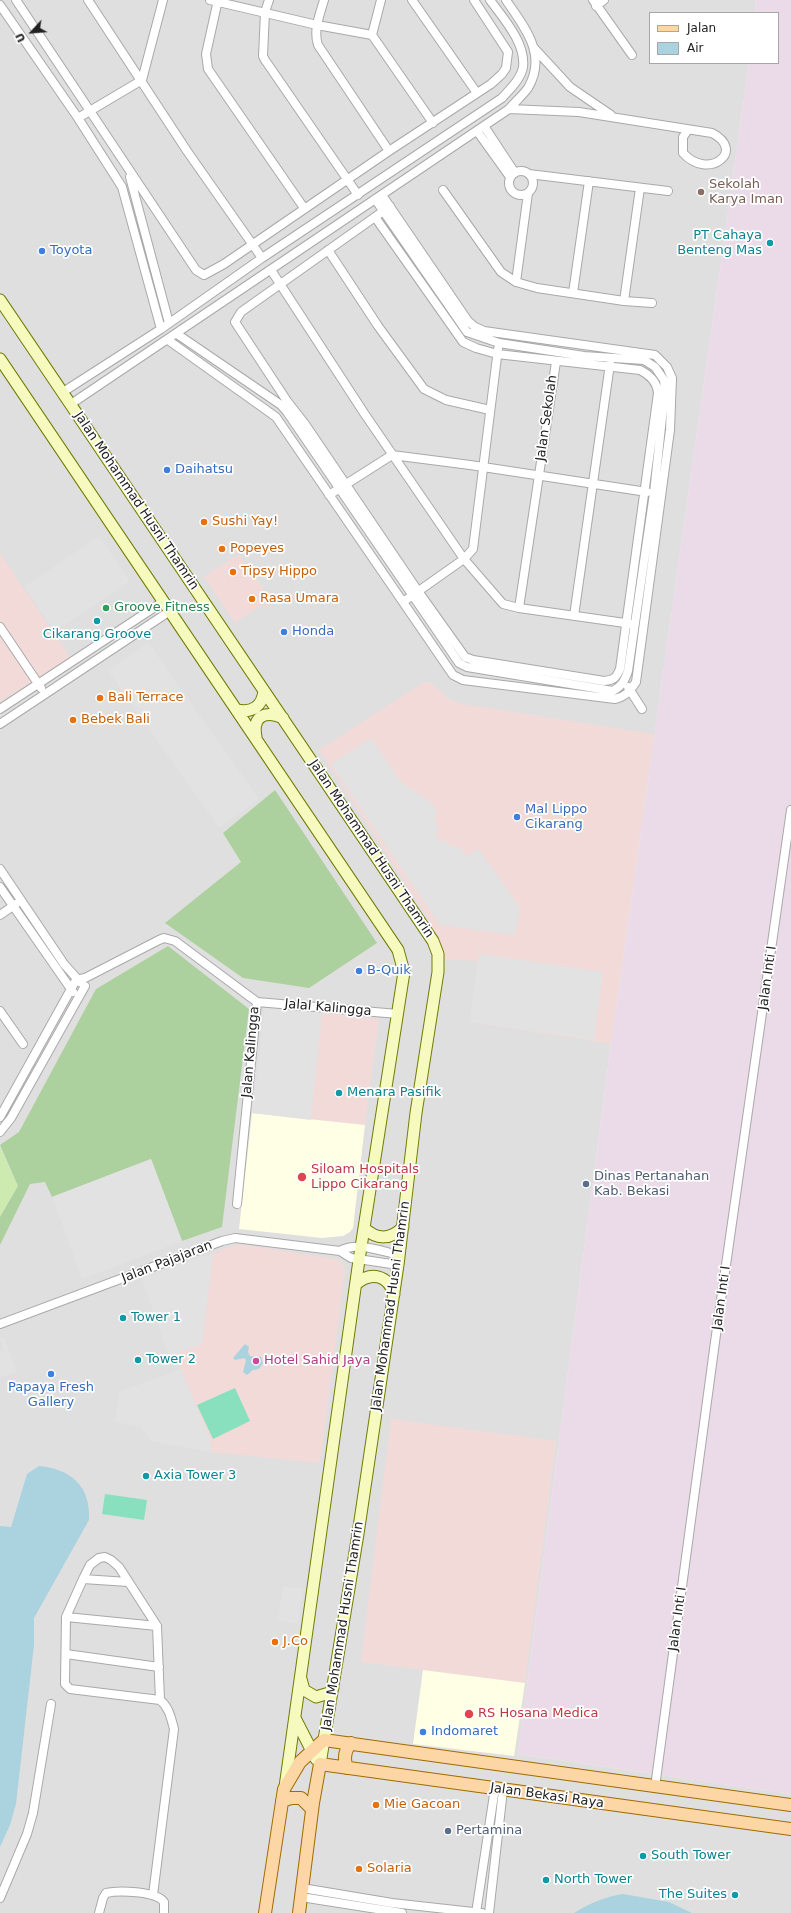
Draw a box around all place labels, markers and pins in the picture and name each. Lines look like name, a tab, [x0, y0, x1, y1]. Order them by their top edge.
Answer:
place label: Sekolah Karya Iman	[709, 177, 783, 208]
marker: Sekolah Karya Iman	[696, 187, 706, 197]
place label: PT Cahaya Benteng Mas	[677, 228, 762, 259]
marker: PT Cahaya Benteng Mas	[765, 238, 775, 248]
place label: Toyota	[50, 243, 92, 259]
marker: Toyota	[37, 246, 47, 256]
place label: Daihatsu	[175, 462, 233, 478]
marker: Daihatsu	[162, 465, 172, 475]
place label: Sushi Yay!	[212, 514, 278, 530]
marker: Sushi Yay!	[199, 517, 209, 527]
place label: Popeyes	[230, 541, 284, 557]
marker: Popeyes	[217, 544, 227, 554]
place label: Tipsy Hippo	[241, 564, 317, 580]
marker: Tipsy Hippo	[228, 567, 238, 577]
place label: Rasa Umara	[260, 591, 339, 607]
marker: Rasa Umara	[247, 594, 257, 604]
place label: Groove Fitness	[114, 600, 210, 616]
marker: Groove Fitness	[101, 603, 111, 613]
marker: Cikarang Groove	[92, 616, 102, 626]
place label: Honda	[292, 624, 334, 640]
place label: Cikarang Groove	[43, 627, 151, 643]
marker: Honda	[279, 627, 289, 637]
place label: Bali Terrace	[108, 690, 184, 706]
marker: Bali Terrace	[95, 693, 105, 703]
place label: Bebek Bali	[81, 712, 150, 728]
marker: Bebek Bali	[68, 715, 78, 725]
place label: Mal Lippo Cikarang	[525, 802, 587, 833]
marker: Mal Lippo Cikarang	[512, 812, 522, 822]
place label: B-Quik	[367, 963, 411, 979]
marker: B-Quik	[354, 966, 364, 976]
place label: Menara Pasifik	[347, 1085, 441, 1101]
marker: Menara Pasifik	[334, 1088, 344, 1098]
place label: Siloam Hospitals Lippo Cikarang	[311, 1162, 419, 1193]
place label: Dinas Pertanahan Kab. Bekasi	[594, 1169, 709, 1200]
marker: Siloam Hospitals Lippo Cikarang	[296, 1171, 308, 1183]
marker: Dinas Pertanahan Kab. Bekasi	[581, 1179, 591, 1189]
place label: Tower 1	[131, 1310, 181, 1326]
marker: Tower 1	[118, 1313, 128, 1323]
place label: Tower 2	[146, 1352, 196, 1368]
place label: Hotel Sahid Jaya	[264, 1353, 370, 1369]
marker: Tower 2	[133, 1355, 143, 1365]
marker: Hotel Sahid Jaya	[251, 1356, 261, 1366]
marker: Papaya Fresh Gallery	[46, 1369, 56, 1379]
place label: Papaya Fresh Gallery	[8, 1380, 94, 1411]
place label: Axia Tower 3	[154, 1468, 236, 1484]
marker: Axia Tower 3	[141, 1471, 151, 1481]
place label: J.Co	[283, 1634, 308, 1650]
marker: J.Co	[270, 1637, 280, 1647]
place label: RS Hosana Medica	[478, 1706, 598, 1722]
marker: RS Hosana Medica	[463, 1708, 475, 1720]
place label: Indomaret	[431, 1724, 498, 1740]
marker: Indomaret	[418, 1727, 428, 1737]
place label: Mie Gacoan	[384, 1797, 460, 1813]
marker: Mie Gacoan	[371, 1800, 381, 1810]
place label: Pertamina	[456, 1823, 522, 1839]
marker: Pertamina	[443, 1826, 453, 1836]
place label: South Tower	[651, 1848, 731, 1864]
marker: South Tower	[638, 1851, 648, 1861]
place label: Solaria	[367, 1861, 412, 1877]
marker: Solaria	[354, 1864, 364, 1874]
place label: North Tower	[554, 1872, 632, 1888]
marker: North Tower	[541, 1875, 551, 1885]
place label: The Suites	[659, 1887, 727, 1903]
marker: The Suites	[730, 1890, 740, 1900]

